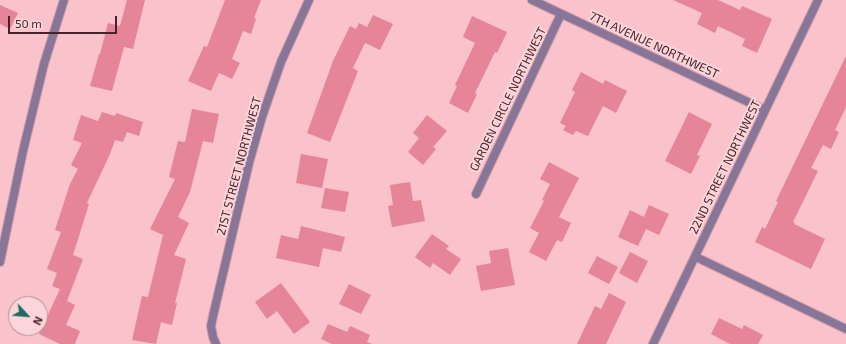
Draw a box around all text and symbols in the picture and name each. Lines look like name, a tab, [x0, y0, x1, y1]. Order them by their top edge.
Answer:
scale bar	[10, 8, 119, 34]
street label: 7TH AVENUE NORTHWEST	[587, 9, 721, 81]
text: 50 m	[15, 16, 42, 30]
street label: GARDEN CIRCLE NORTHWEST	[467, 25, 549, 173]
street label: 21ST STREET NORTHWEST	[214, 95, 264, 237]
street label: 22ND STREET NORTHWEST	[686, 98, 764, 236]
north arrow	[8, 296, 48, 336]
text: N	[31, 315, 46, 327]

